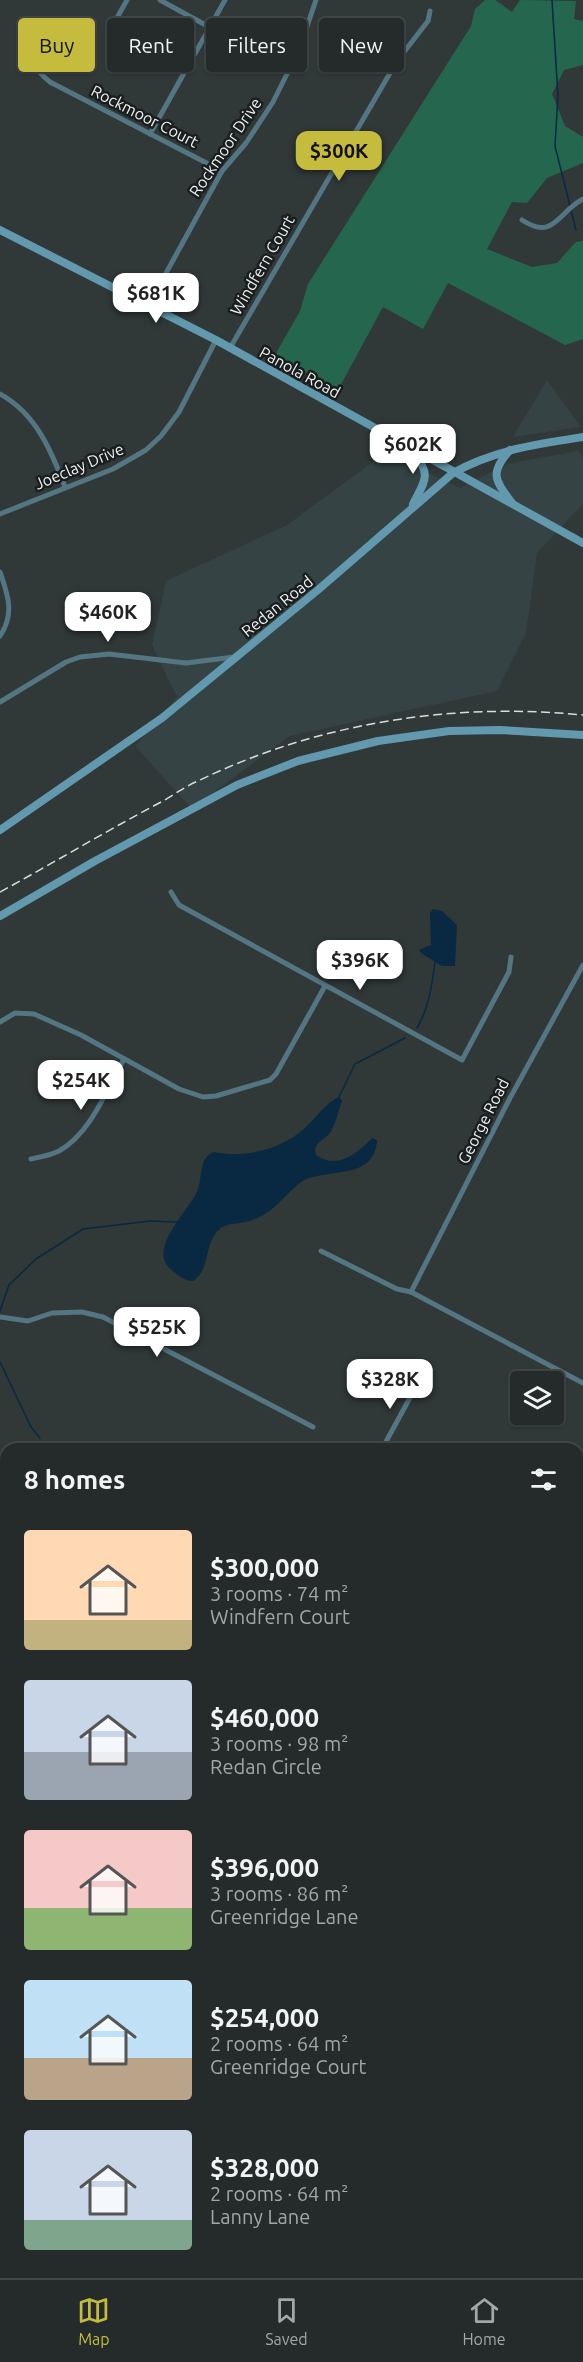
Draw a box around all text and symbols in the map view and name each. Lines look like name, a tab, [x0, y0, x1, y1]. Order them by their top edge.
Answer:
chip: Buy	[18, 18, 95, 72]
chip: Rent	[107, 18, 194, 72]
chip: Filters	[206, 18, 307, 72]
chip: New	[319, 18, 404, 72]
street label: Rockmoor Court	[88, 81, 202, 151]
street label: Rockmoor Drive	[185, 94, 265, 200]
pin: $300K	[297, 131, 381, 182]
text: $300K	[310, 139, 368, 162]
street label: Windfern Court	[226, 211, 298, 318]
pin: $681K	[114, 273, 198, 324]
text: $681K	[127, 281, 185, 304]
street label: Panola Road	[257, 343, 343, 401]
pin: $602K	[371, 424, 455, 475]
text: $602K	[384, 432, 442, 455]
street label: Joeclay Drive	[32, 439, 126, 493]
street label: Redan Road	[238, 572, 316, 640]
pin: $460K	[66, 592, 150, 643]
text: $460K	[79, 600, 137, 623]
pin: $396K	[318, 940, 402, 991]
text: $396K	[331, 948, 389, 971]
pin: $254K	[39, 1060, 123, 1111]
text: $254K	[52, 1068, 110, 1091]
street label: George Road	[454, 1075, 512, 1167]
pin: $525K	[115, 1307, 199, 1358]
text: $525K	[128, 1315, 186, 1338]
pin: $328K	[348, 1359, 432, 1410]
text: $328K	[361, 1367, 419, 1390]
map controls	[510, 1371, 564, 1425]
button: layers	[510, 1371, 564, 1425]
icon: filters	[527, 1463, 560, 1496]
text: 8 homes	[24, 1465, 125, 1494]
text: $300,000	[210, 1553, 319, 1582]
icon: home	[72, 1554, 144, 1626]
text: 3 rooms · 74 m²	[210, 1582, 348, 1605]
text: Windfern Court	[210, 1605, 350, 1628]
text: $460,000	[210, 1703, 319, 1732]
icon: home	[72, 1704, 144, 1776]
text: 3 rooms · 98 m²	[210, 1732, 348, 1755]
text: Redan Circle	[210, 1755, 322, 1778]
text: $396,000	[210, 1853, 319, 1882]
icon: home	[72, 1854, 144, 1926]
text: 3 rooms · 86 m²	[210, 1882, 348, 1905]
text: Greenridge Lane	[210, 1905, 359, 1928]
text: $254,000	[210, 2003, 319, 2032]
icon: home	[72, 2004, 144, 2076]
text: 2 rooms · 64 m²	[210, 2032, 348, 2055]
text: Greenridge Court	[210, 2055, 366, 2078]
text: $328,000	[210, 2153, 319, 2182]
icon: home	[72, 2154, 144, 2226]
text: 2 rooms · 64 m²	[210, 2182, 348, 2205]
text: Lanny Lane	[210, 2205, 310, 2228]
tab: Map	[77, 2294, 110, 2348]
tab: Saved	[265, 2294, 308, 2348]
tab: Home	[462, 2294, 506, 2348]

